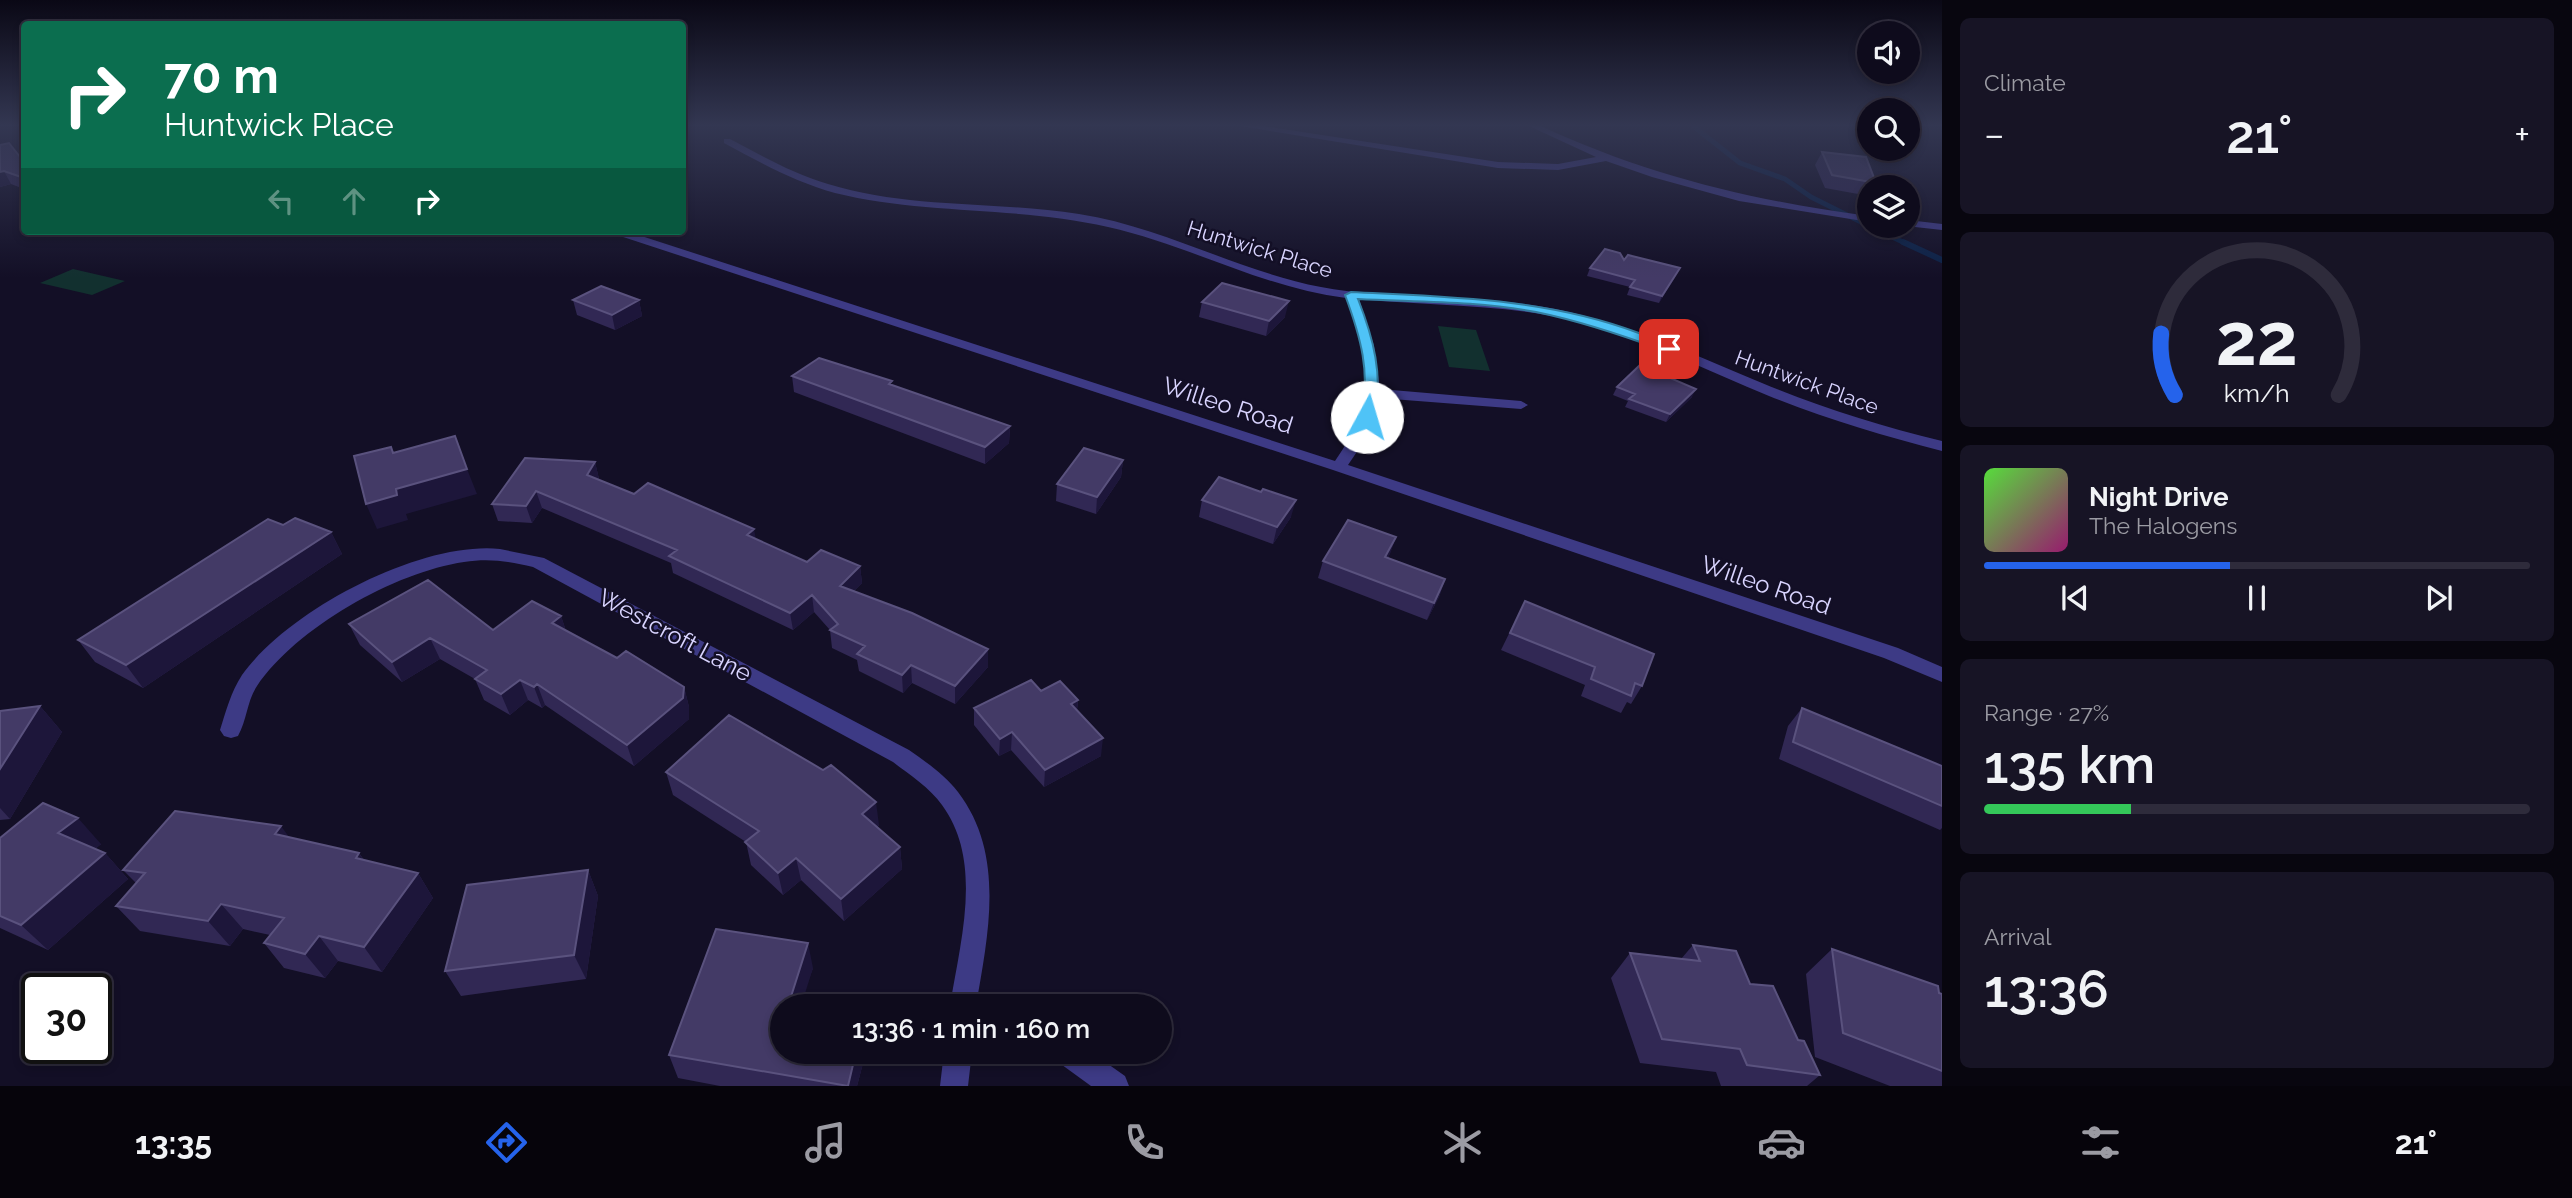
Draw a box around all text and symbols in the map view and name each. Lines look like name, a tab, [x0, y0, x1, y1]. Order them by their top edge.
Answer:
map controls	[1857, 21, 1920, 238]
button: sound	[1857, 21, 1920, 84]
text: 70 m	[164, 47, 279, 104]
icon: right	[49, 49, 140, 140]
text: Climate	[1984, 69, 2066, 96]
button: search	[1857, 98, 1920, 161]
text: 21°	[2226, 104, 2293, 165]
text: Huntwick Place	[164, 106, 394, 143]
text: −	[1984, 112, 2004, 157]
text: +	[2514, 112, 2530, 157]
button: layers	[1857, 175, 1920, 238]
icon: left	[262, 182, 300, 220]
icon: ahead	[335, 182, 373, 220]
icon: right	[408, 182, 446, 220]
street label: Huntwick Place	[1184, 215, 1336, 283]
text: 22	[2216, 298, 2298, 383]
pin	[1639, 319, 1699, 379]
icon: arrive	[1650, 330, 1688, 368]
street label: Huntwick Place	[1732, 344, 1882, 420]
street label: Willeo Road	[1159, 370, 1297, 440]
text: km/h	[2224, 378, 2290, 408]
position arrow	[1330, 380, 1404, 454]
text: Night Drive	[2089, 482, 2228, 512]
text: The Halogens	[2089, 512, 2237, 539]
street label: Willeo Road	[1697, 549, 1835, 621]
icon: previous	[2056, 579, 2094, 617]
icon: pause	[2238, 579, 2276, 617]
icon: next	[2420, 579, 2458, 617]
street label: Westcroft Lane	[593, 582, 757, 688]
text: Range · 27%	[1984, 699, 2109, 726]
text: 135 km	[1984, 734, 2155, 795]
text: Arrival	[1984, 923, 2051, 950]
text: 13:36	[1984, 958, 2109, 1019]
speed limit sign: 30	[21, 973, 112, 1064]
text: 13:36 · 1 min · 160 m	[852, 1014, 1090, 1044]
icon: directions	[482, 1118, 531, 1167]
icon: music	[801, 1118, 850, 1167]
icon: phone	[1120, 1118, 1169, 1167]
icon: climate	[1438, 1118, 1487, 1167]
icon: car	[1757, 1118, 1806, 1167]
icon: filters	[2076, 1118, 2125, 1167]
text: 13:35	[135, 1124, 212, 1161]
text: 21°	[2395, 1124, 2437, 1161]

